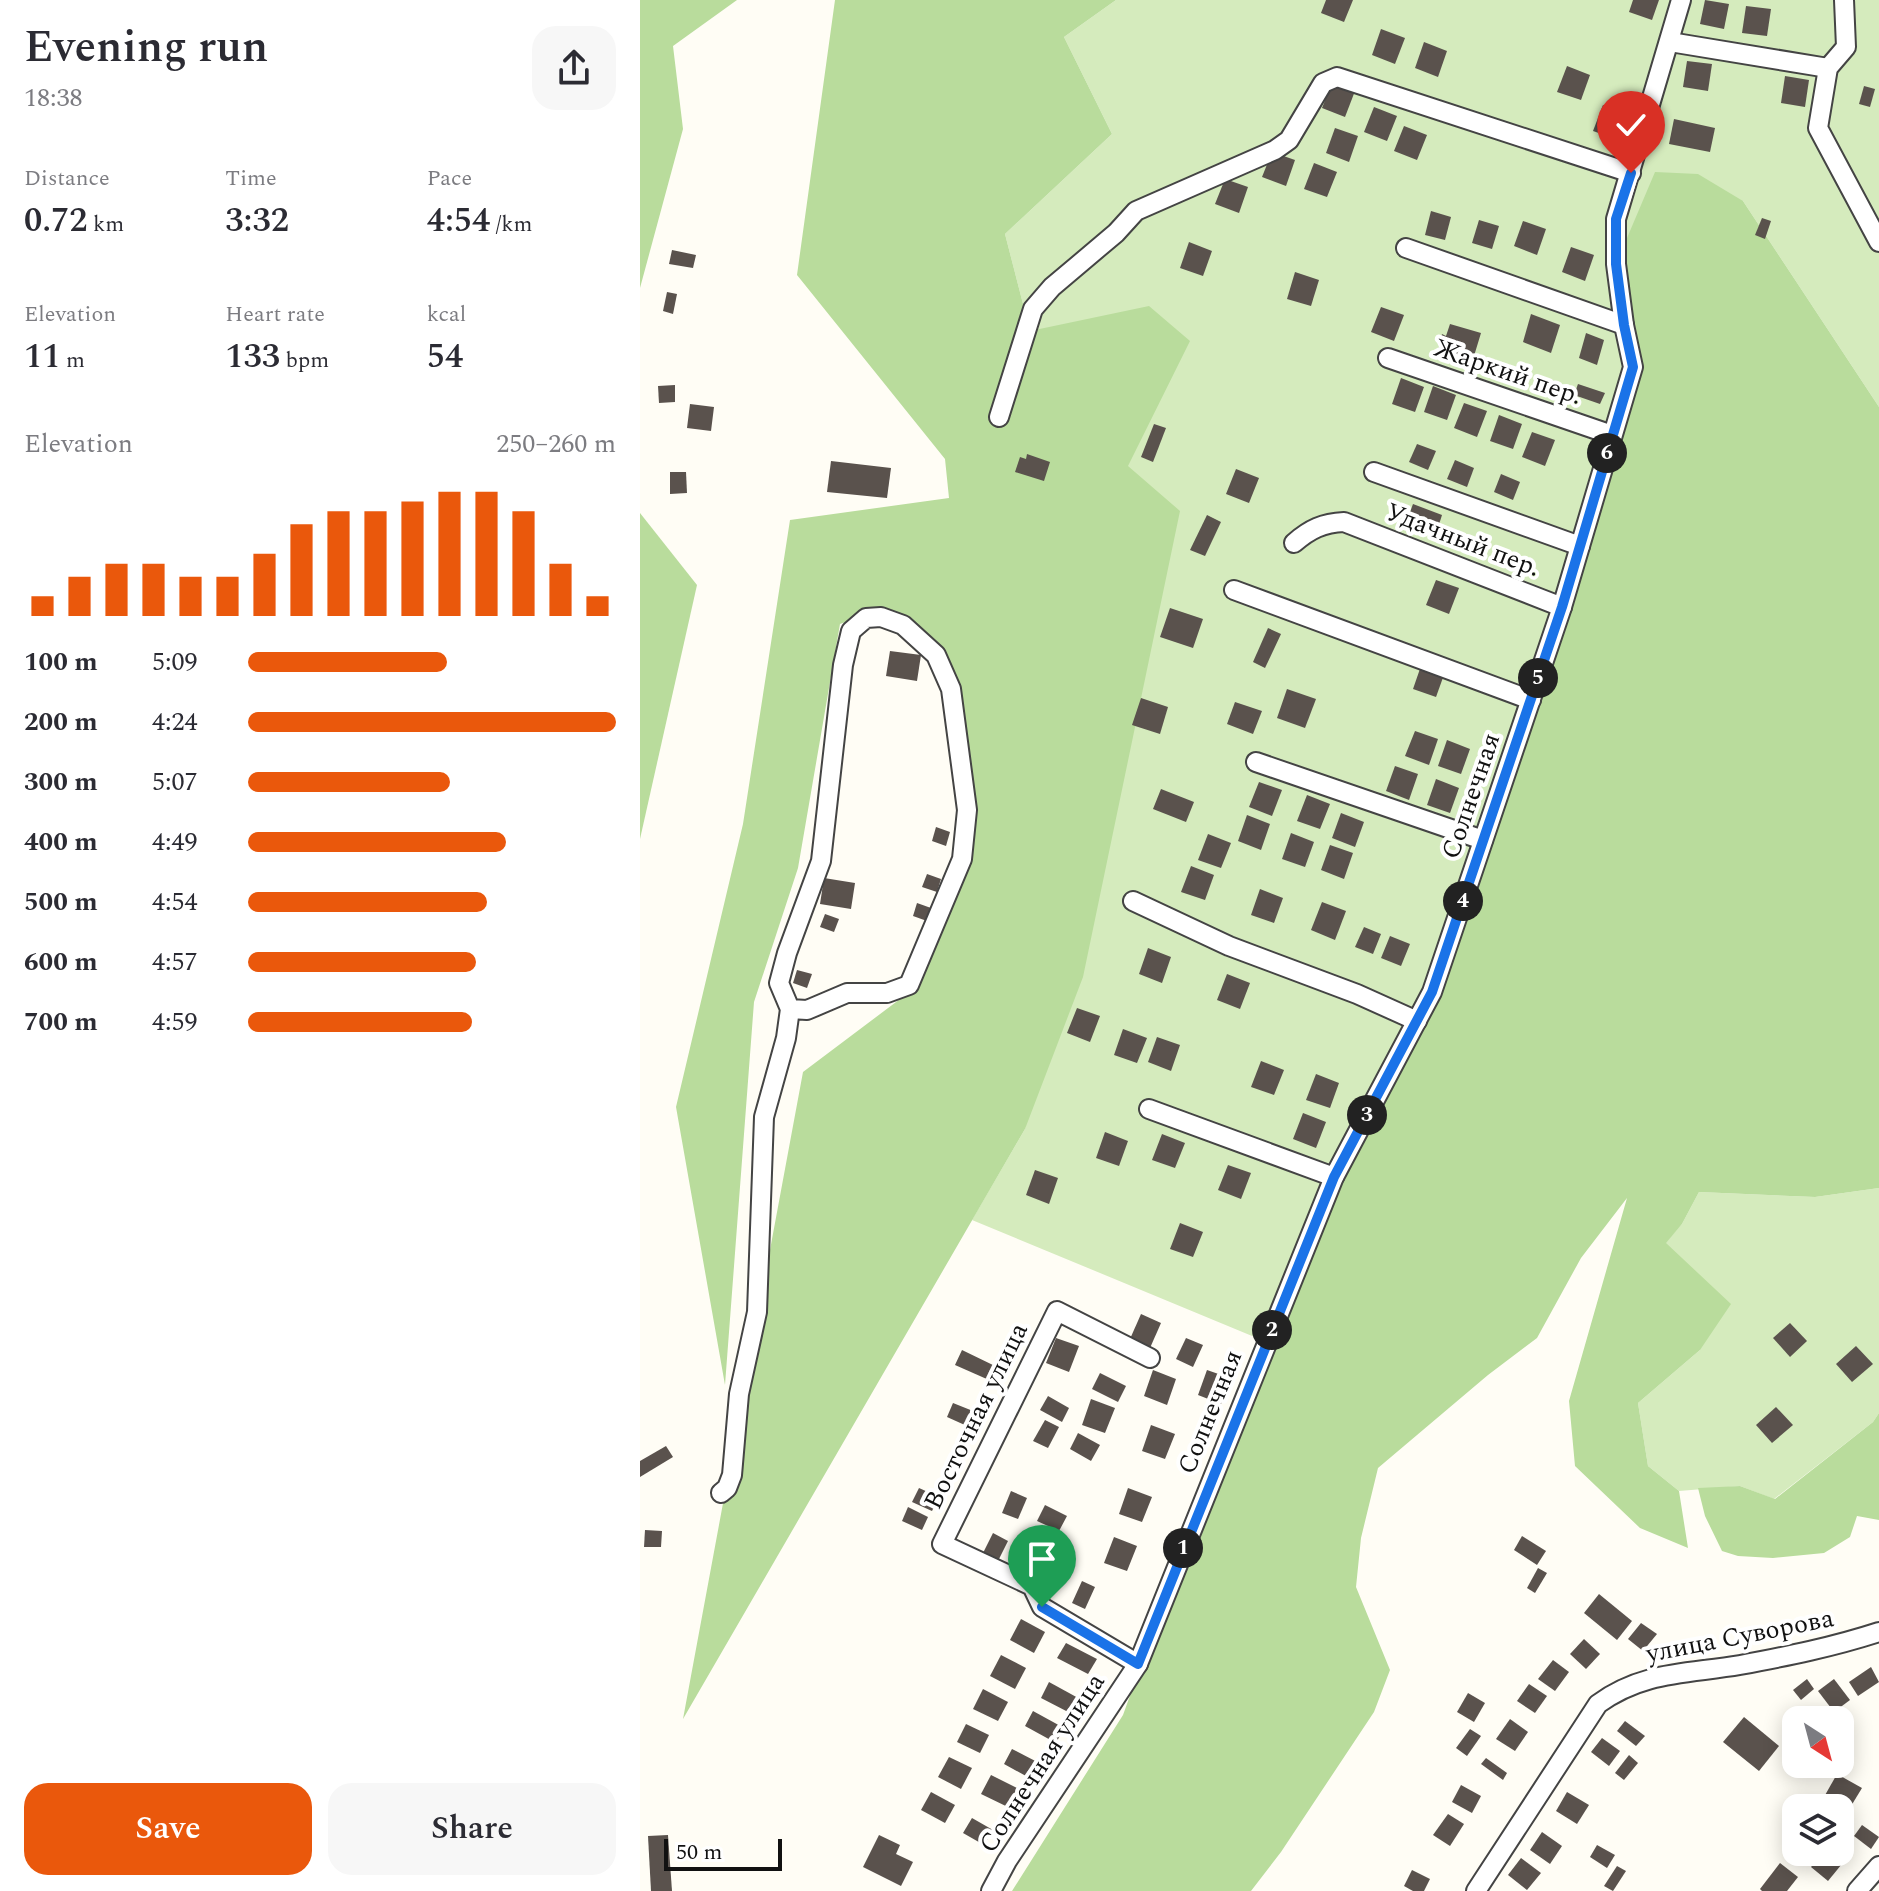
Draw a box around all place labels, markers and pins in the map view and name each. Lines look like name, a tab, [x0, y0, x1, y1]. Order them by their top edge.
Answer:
pin	[1597, 91, 1665, 173]
pin: 6	[1587, 433, 1627, 473]
pin: 5	[1518, 658, 1558, 698]
pin: 4	[1443, 881, 1483, 921]
pin: 3	[1347, 1095, 1387, 1135]
pin: 2	[1252, 1310, 1292, 1350]
pin	[1008, 1525, 1076, 1607]
pin: 1	[1163, 1528, 1203, 1568]

